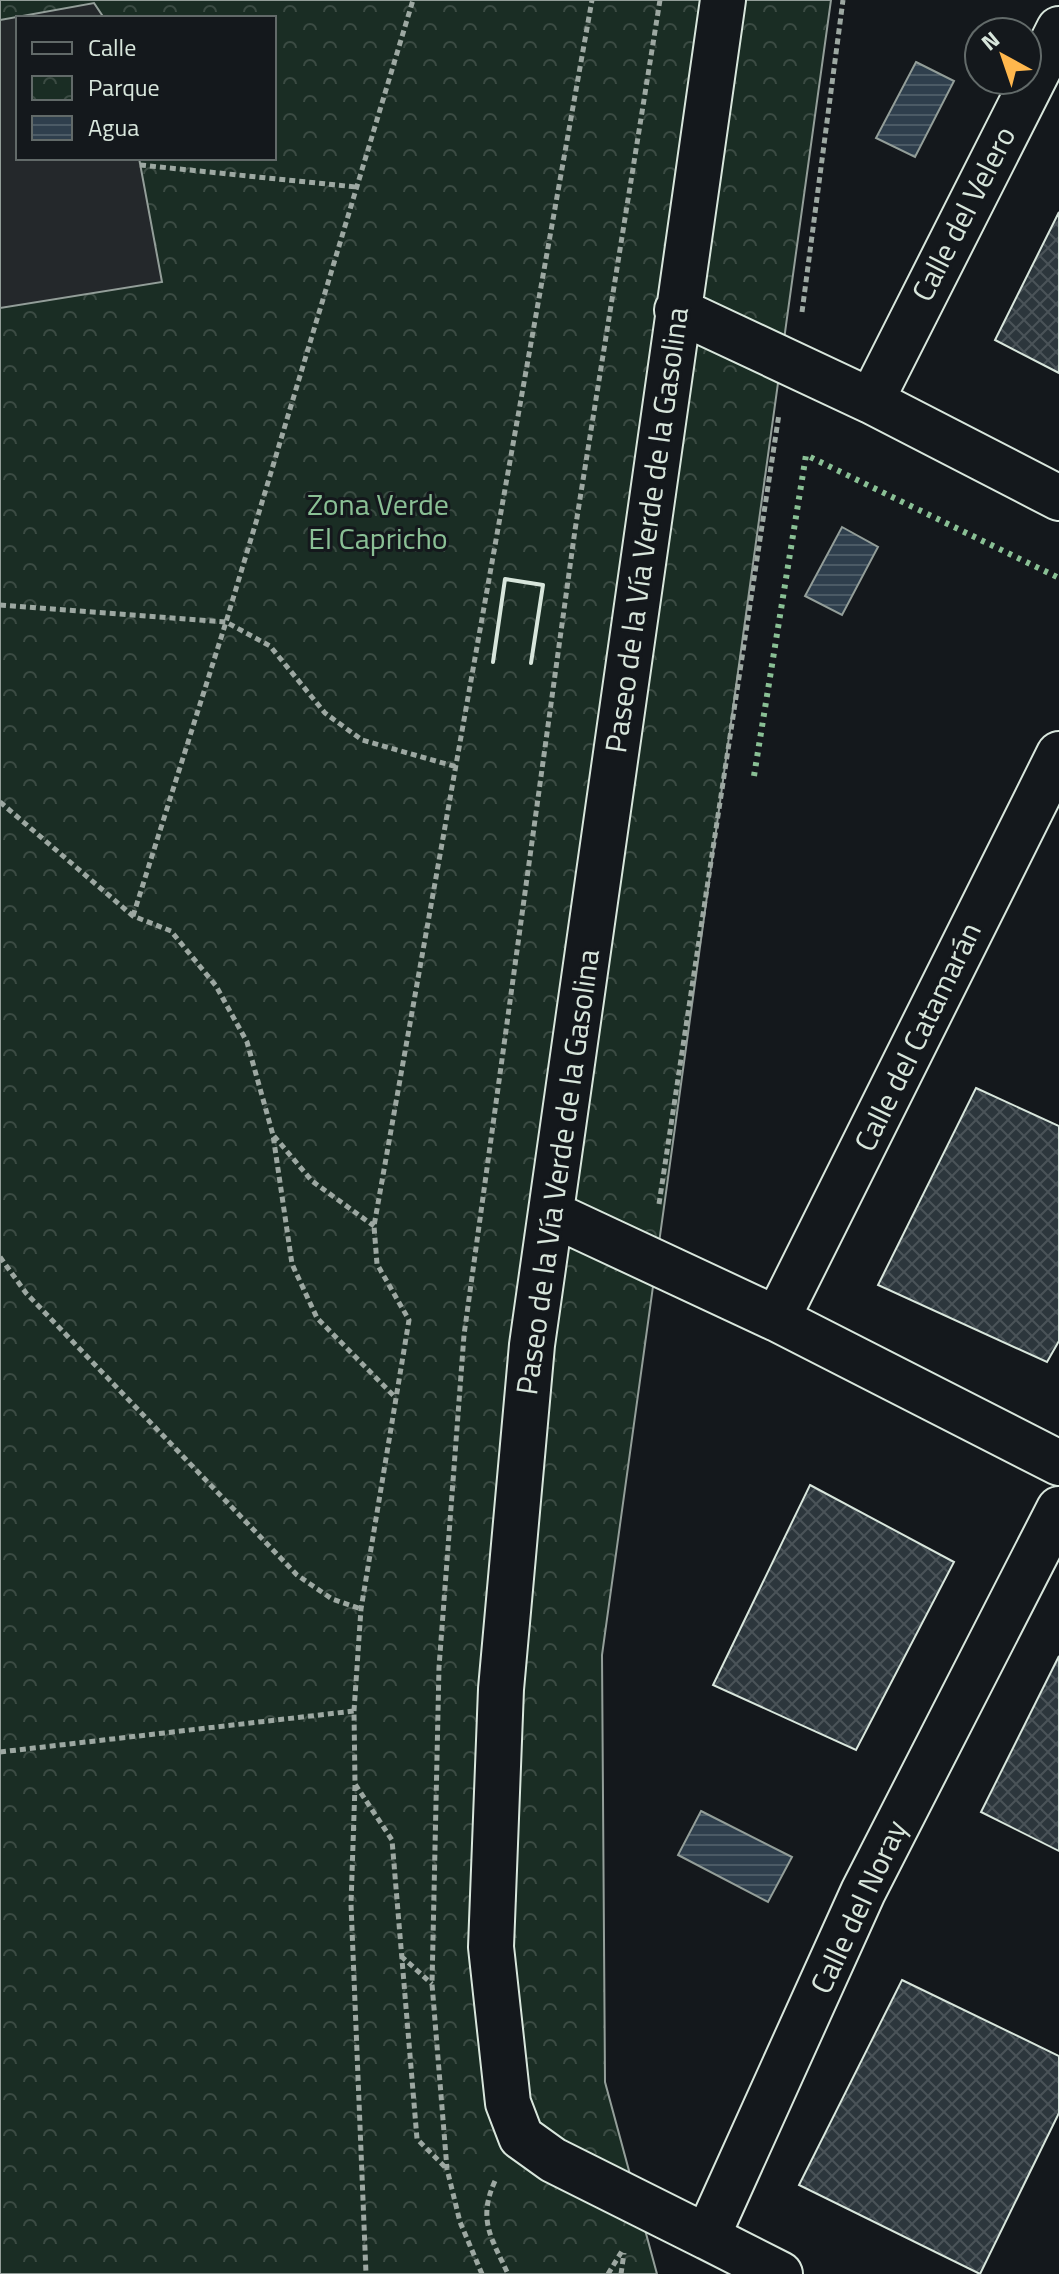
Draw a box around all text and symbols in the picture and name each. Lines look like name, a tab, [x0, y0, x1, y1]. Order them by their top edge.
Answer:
legend	[16, 16, 276, 160]
north arrow	[963, 16, 1043, 96]
text: N	[973, 23, 1007, 59]
text: Calle	[88, 29, 136, 65]
text: Parque	[88, 69, 160, 105]
text: Agua	[88, 109, 139, 145]
street label: Calle del Velero	[899, 118, 1027, 309]
street label: Paseo de la Vía Verde de la Gasolina	[592, 304, 700, 756]
park label: Zona Verde El Capricho	[307, 481, 449, 561]
street label: Calle del Catamarán	[842, 914, 993, 1159]
street label: Paseo de la Vía Verde de la Gasolina	[503, 946, 611, 1398]
street label: Calle del Noray	[798, 1812, 919, 2001]

